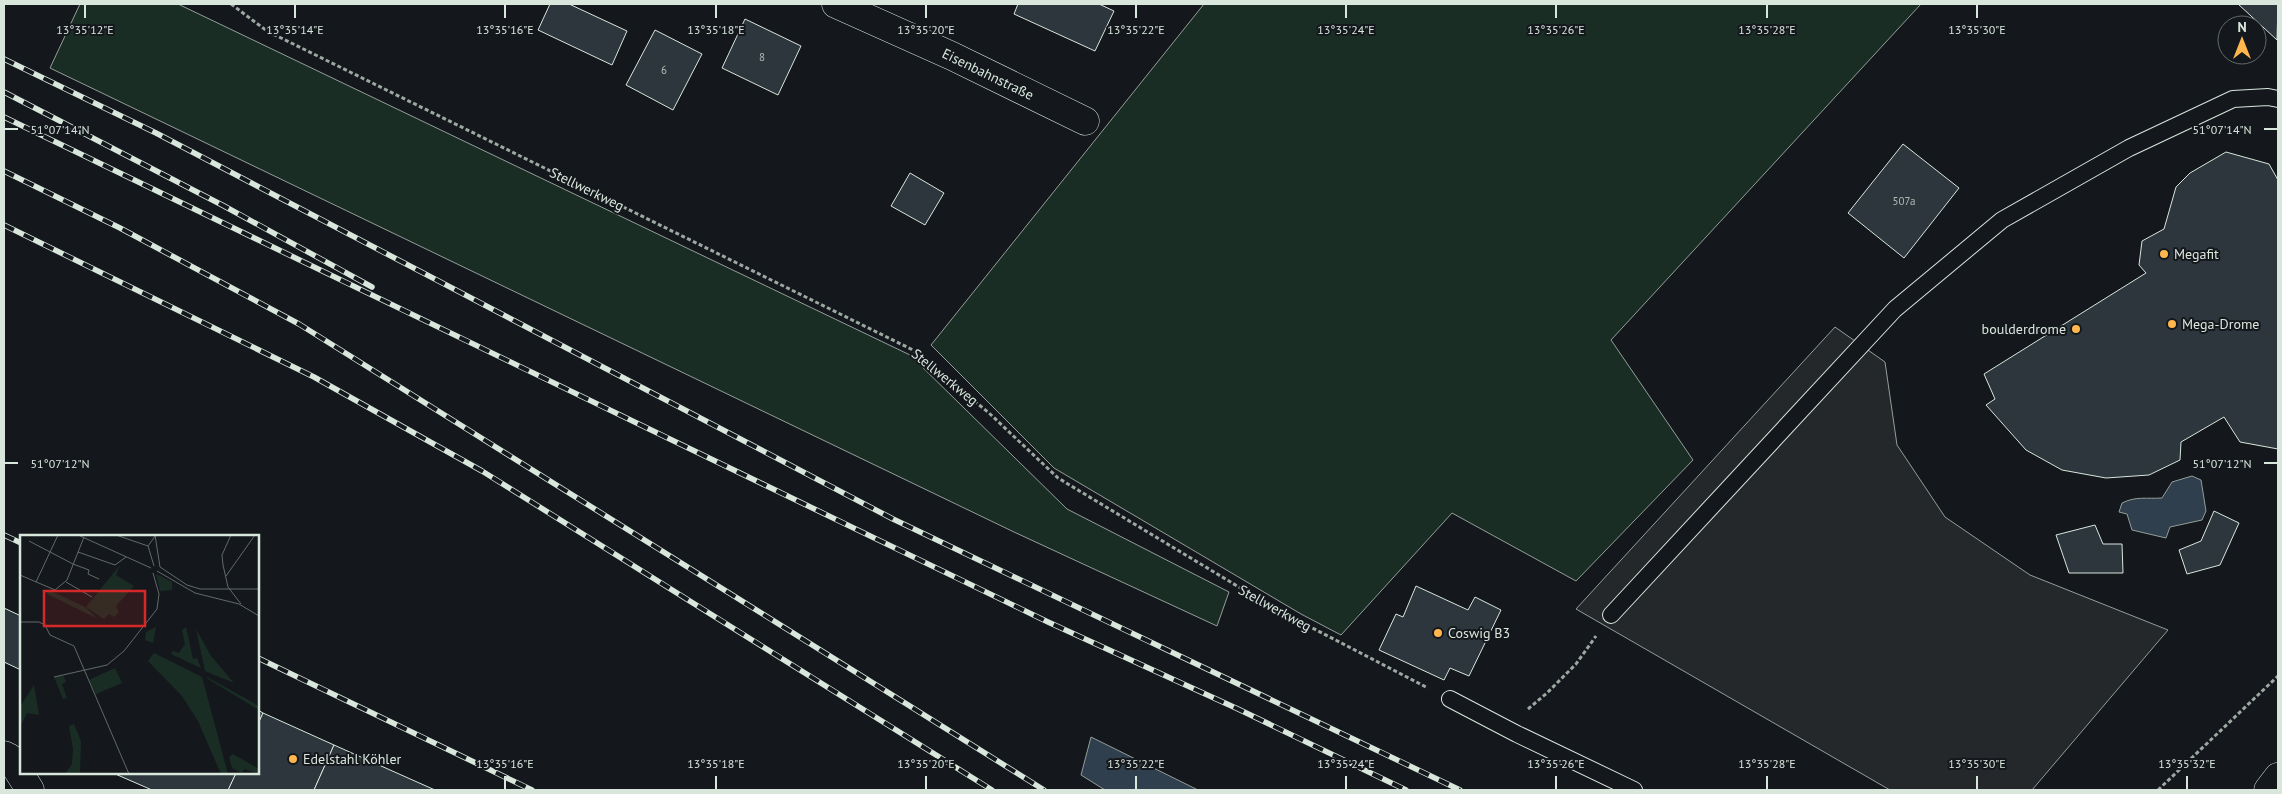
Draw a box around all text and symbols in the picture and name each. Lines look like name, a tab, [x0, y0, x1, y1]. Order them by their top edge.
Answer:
north arrow	[2217, 15, 2267, 65]
text: N	[2237, 18, 2247, 36]
text: 13°35'12"E	[56, 22, 114, 37]
text: 13°35'14"E	[266, 22, 324, 37]
text: 13°35'16"E	[476, 22, 534, 37]
text: 13°35'18"E	[687, 22, 745, 37]
text: 13°35'20"E	[897, 22, 955, 37]
text: 13°35'22"E	[1107, 22, 1165, 37]
text: 13°35'24"E	[1317, 22, 1375, 37]
text: 13°35'26"E	[1527, 22, 1585, 37]
text: 13°35'28"E	[1738, 22, 1796, 37]
text: 13°35'30"E	[1948, 22, 2006, 37]
street label: Eisenbahnstraße	[939, 44, 1037, 104]
house number: 8	[759, 50, 765, 64]
house number: 6	[661, 63, 667, 77]
text: 51°07'14"N	[30, 122, 90, 137]
text: 51°07'14"N	[2192, 122, 2252, 137]
street label: Stellwerkweg	[547, 163, 627, 215]
house number: 507a	[1893, 194, 1915, 208]
place label: Megafit	[2174, 245, 2219, 263]
marker: Megafit	[2158, 248, 2170, 260]
place label: Mega-Drome	[2182, 315, 2259, 333]
marker: Mega-Drome	[2166, 318, 2178, 330]
place label: boulderdrome	[1982, 320, 2066, 338]
marker: boulderdrome	[2070, 323, 2082, 335]
street label: Stellwerkweg	[908, 345, 982, 409]
text: 51°07'12"N	[30, 456, 90, 471]
text: 51°07'12"N	[2192, 456, 2252, 471]
inset map	[20, 535, 259, 774]
street label: Stellwerkweg	[1235, 581, 1315, 635]
place label: Coswig B3	[1448, 624, 1510, 642]
marker: Coswig B3	[1432, 627, 1444, 639]
place label: Edelstahl Köhler	[303, 750, 402, 768]
marker: Edelstahl Köhler	[287, 753, 299, 765]
text: 13°35'16"E	[476, 756, 534, 771]
text: 13°35'18"E	[687, 756, 745, 771]
text: 13°35'20"E	[897, 756, 955, 771]
text: 13°35'22"E	[1107, 756, 1165, 771]
text: 13°35'24"E	[1317, 756, 1375, 771]
text: 13°35'26"E	[1527, 756, 1585, 771]
text: 13°35'28"E	[1738, 756, 1796, 771]
text: 13°35'30"E	[1948, 756, 2006, 771]
text: 13°35'32"E	[2158, 756, 2216, 771]

